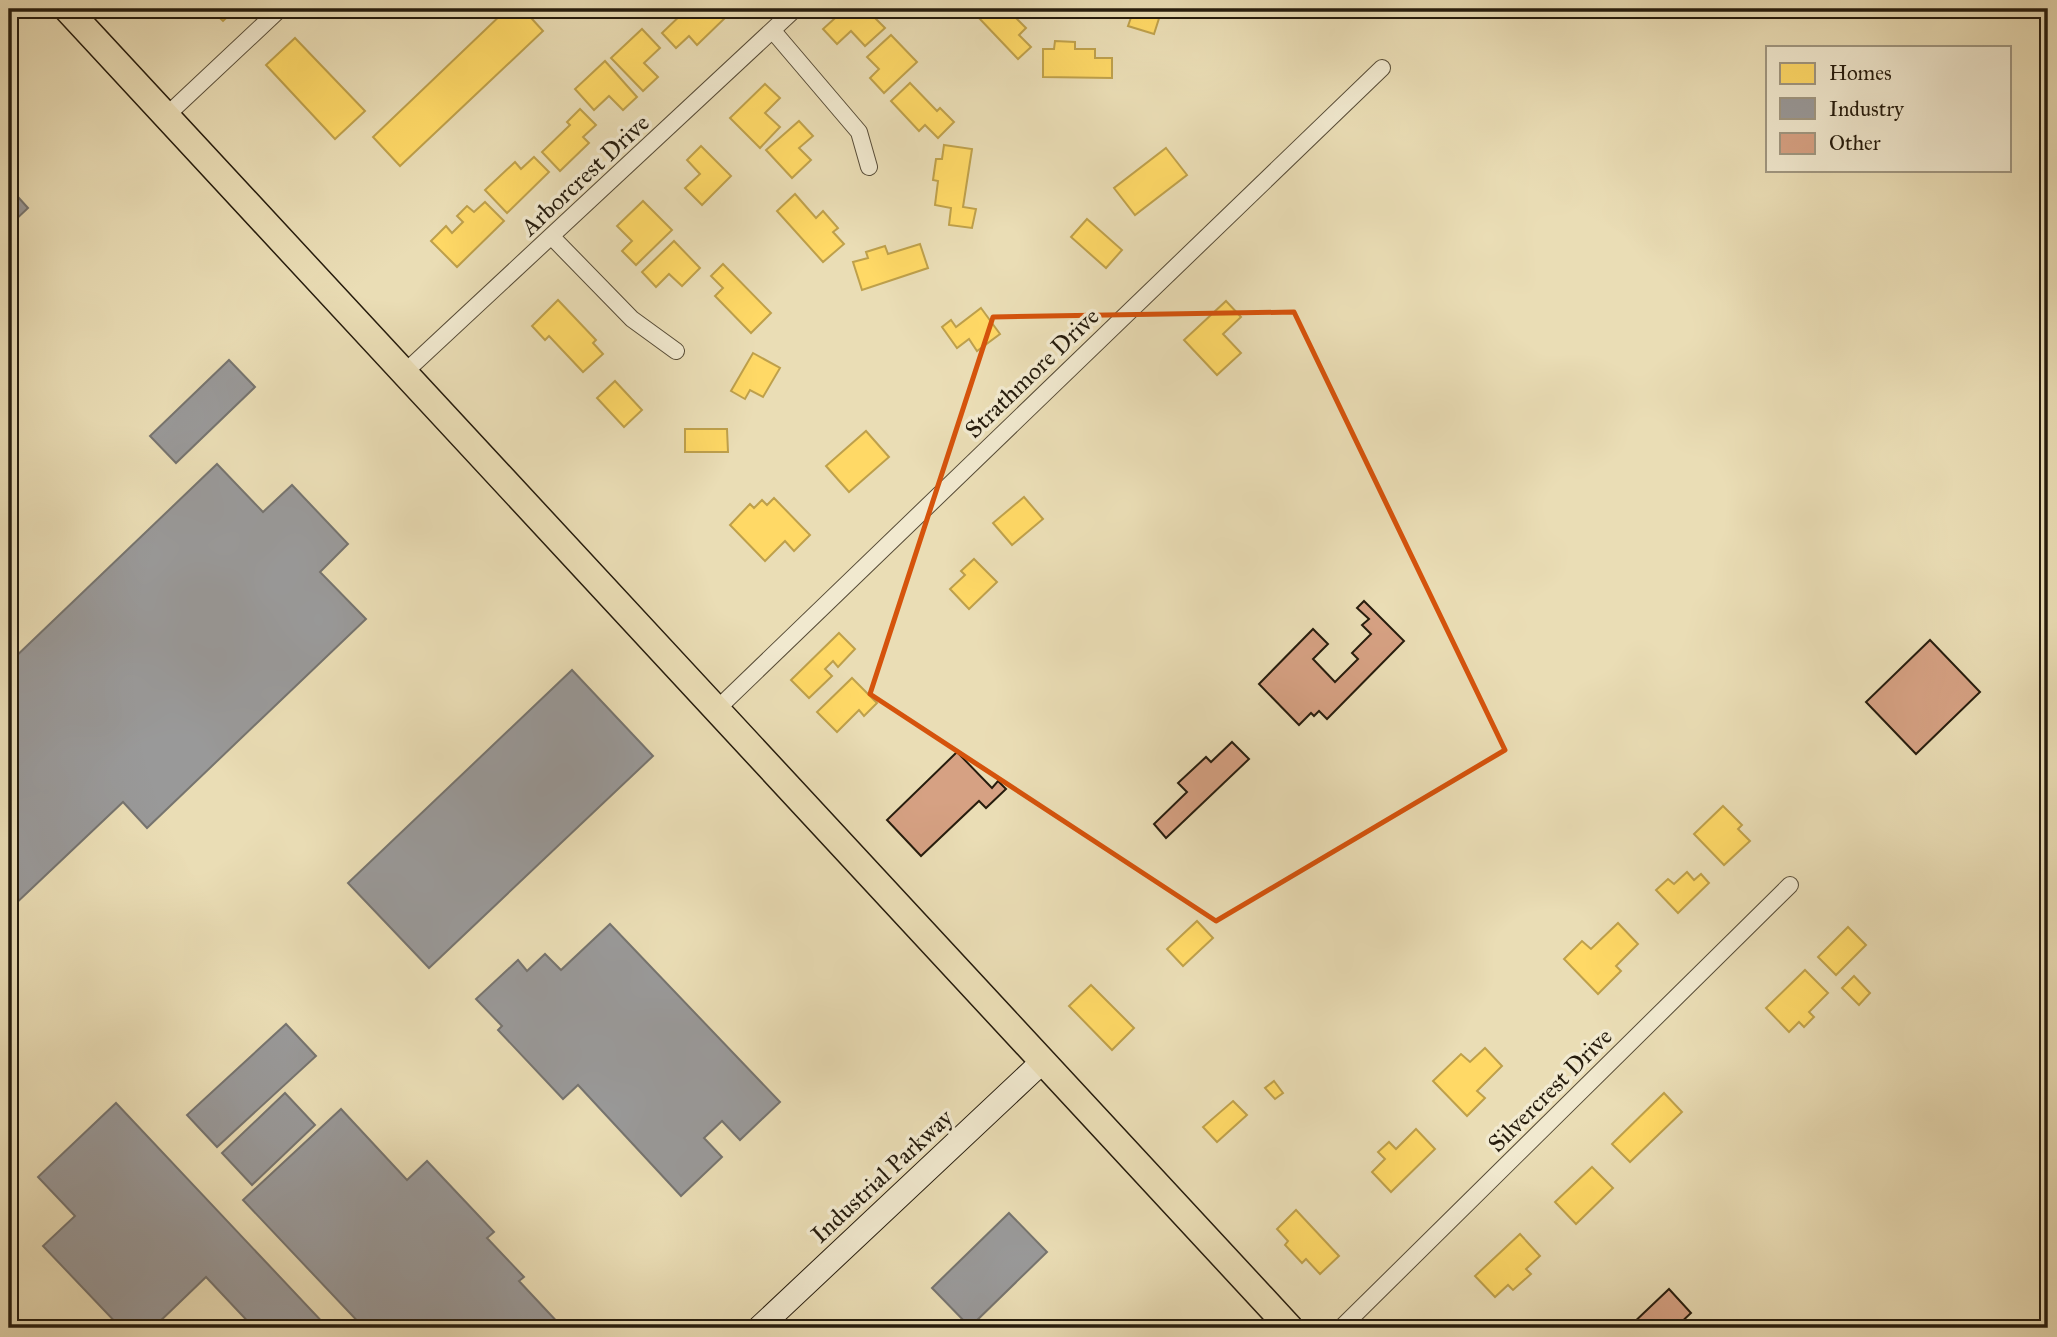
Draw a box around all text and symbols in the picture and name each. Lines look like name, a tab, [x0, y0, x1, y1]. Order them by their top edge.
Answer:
legend	[1766, 46, 2011, 172]
text: Homes	[1829, 60, 1892, 86]
text: Industry	[1829, 96, 1905, 122]
street label: Arborcrest Drive	[514, 108, 655, 243]
text: Other	[1829, 130, 1881, 156]
street label: Strathmore Drive	[959, 301, 1105, 445]
street label: Silvercrest Drive	[1482, 1022, 1618, 1158]
street label: Industrial Parkway	[805, 1102, 960, 1249]

